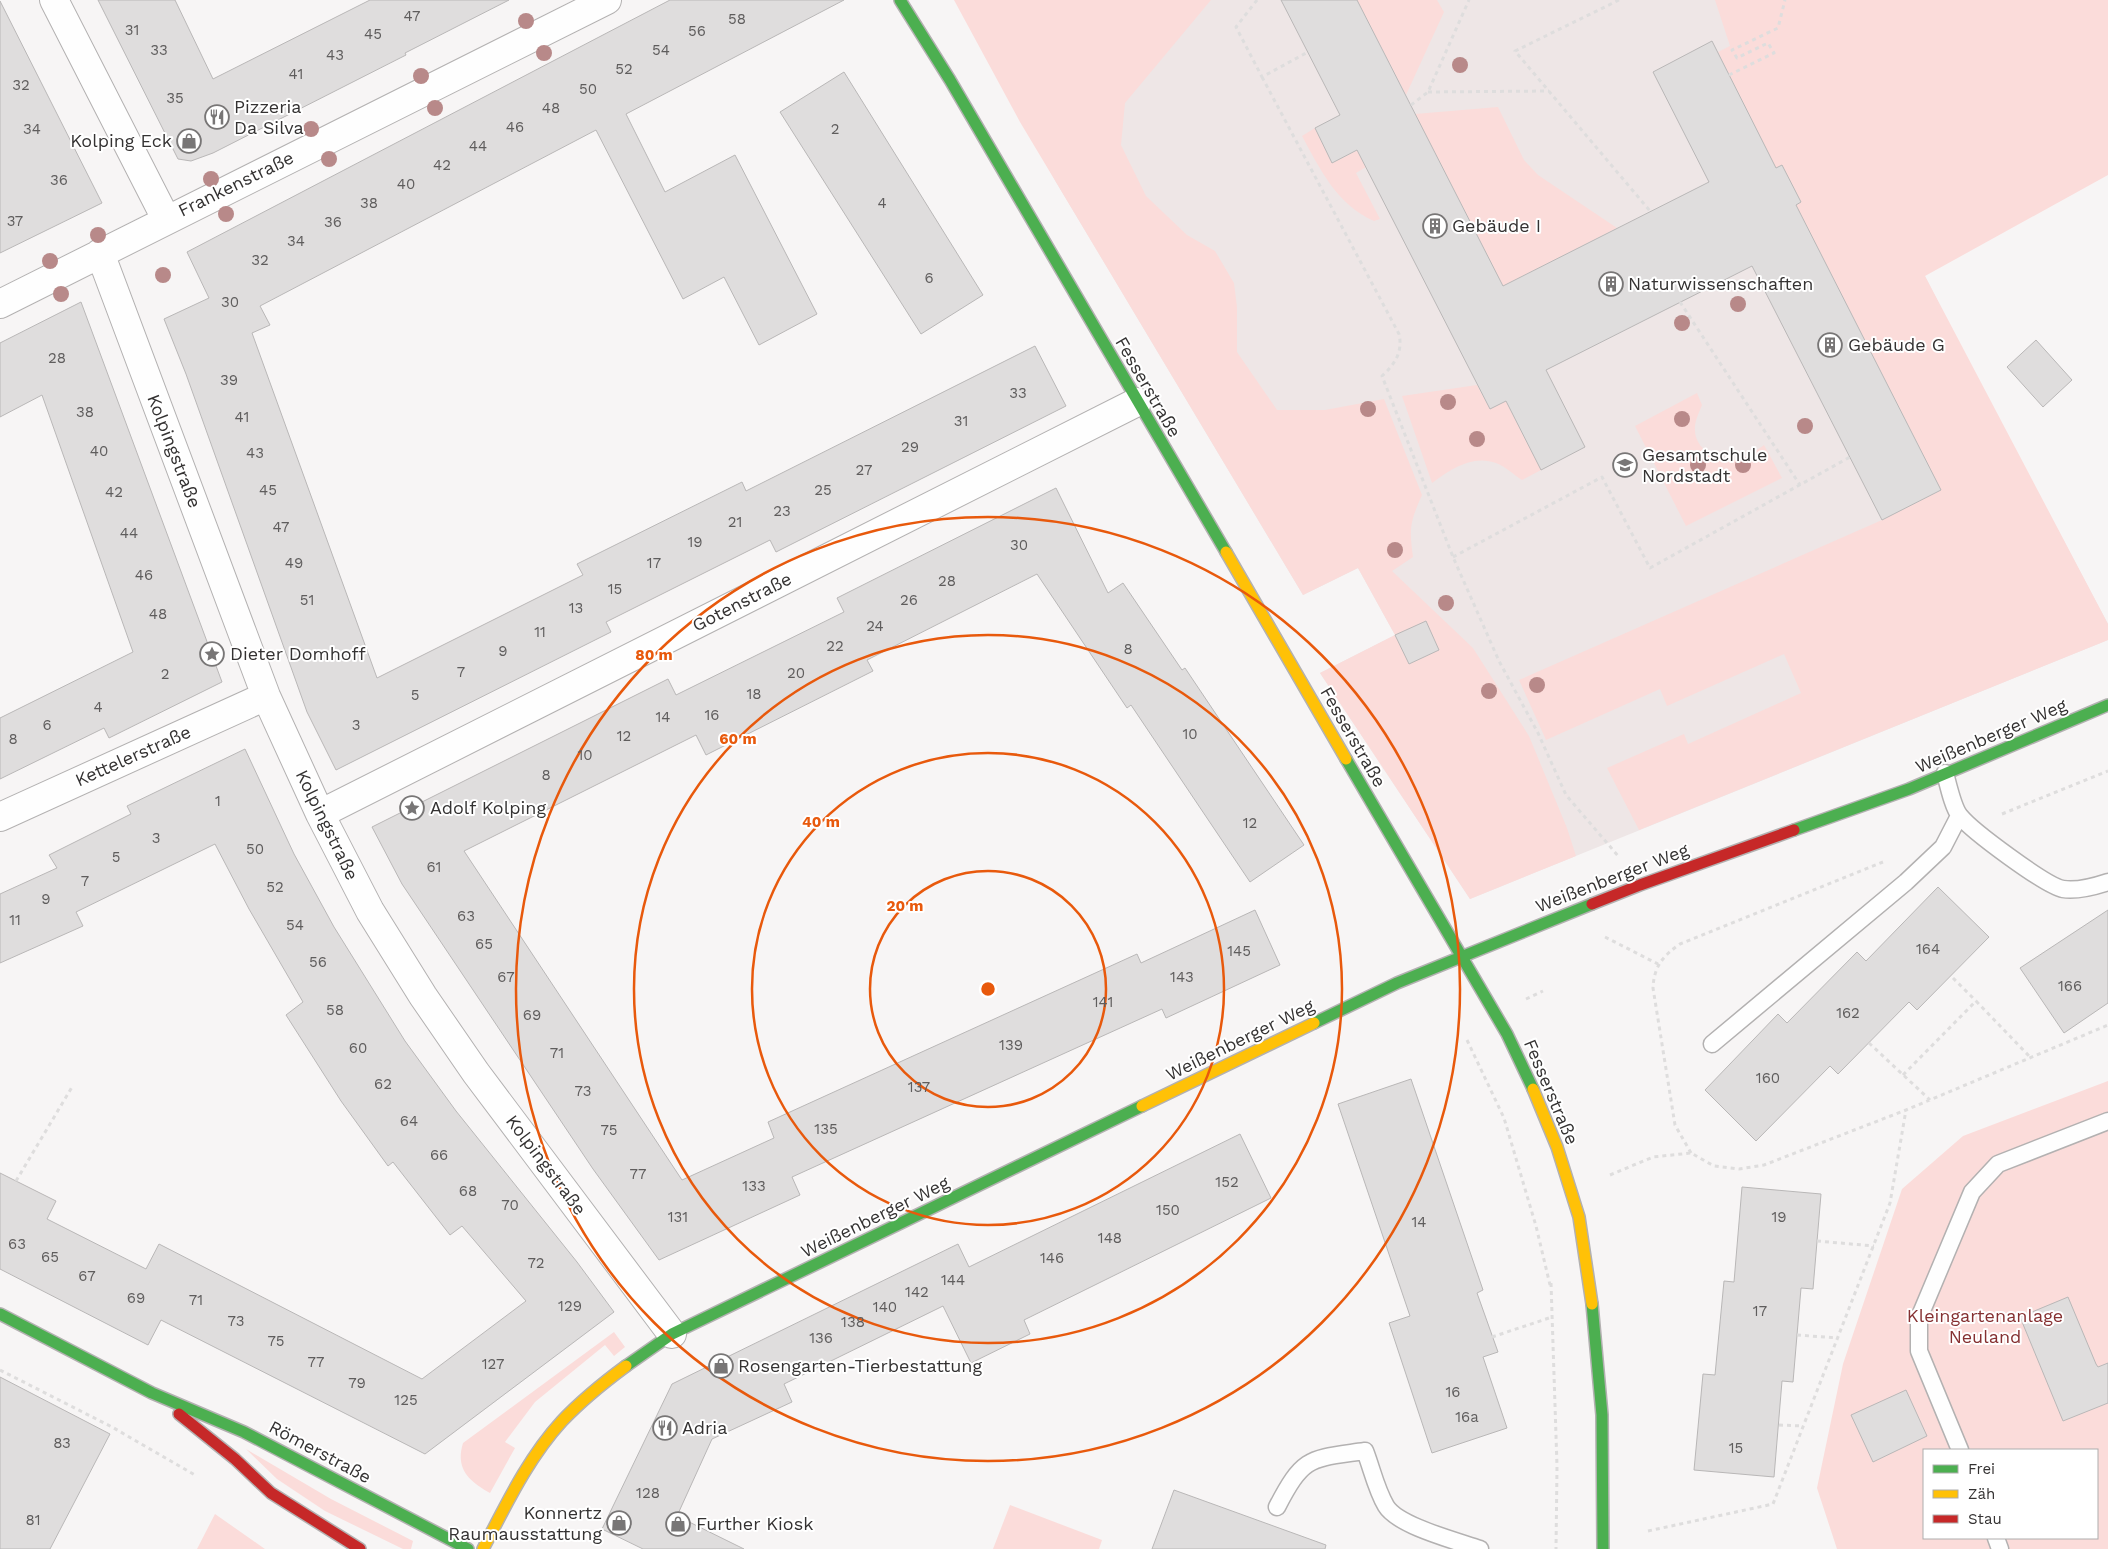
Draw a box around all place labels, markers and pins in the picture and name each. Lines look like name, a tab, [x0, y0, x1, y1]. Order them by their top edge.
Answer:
place label: Pizzeria Da Silva	[234, 96, 304, 138]
restaurant icon: Pizzeria Da Silva	[204, 104, 230, 130]
shop icon: Kolping Eck	[176, 128, 202, 154]
place label: Kolping Eck	[70, 130, 172, 151]
building icon: Gebäude I	[1422, 213, 1448, 239]
place label: Gebäude I	[1452, 215, 1541, 236]
building icon: Naturwissenschaften	[1598, 271, 1624, 297]
place label: Naturwissenschaften	[1628, 273, 1813, 294]
building icon: Gebäude G	[1817, 332, 1843, 358]
place label: Gebäude G	[1848, 334, 1945, 355]
place label: Gesamtschule Nordstadt	[1642, 444, 1767, 486]
school or university icon: Gesamtschule Nordstadt	[1612, 452, 1638, 478]
place icon: Dieter Domhoff	[199, 641, 225, 667]
place label: Dieter Domhoff	[230, 643, 366, 664]
place icon: Adolf Kolping	[399, 795, 425, 821]
place label: Adolf Kolping	[430, 797, 546, 818]
centre of rings	[979, 980, 997, 998]
shop icon: Rosengarten-Tierbestattung	[708, 1353, 734, 1379]
place label: Rosengarten-Tierbestattung	[738, 1355, 982, 1376]
restaurant icon: Adria	[652, 1415, 678, 1441]
place label: Adria	[682, 1417, 727, 1438]
place label: Konnertz Raumausstattung	[448, 1502, 602, 1544]
shop icon: Konnertz Raumausstattung	[606, 1510, 632, 1536]
shop icon: Further Kiosk	[665, 1511, 691, 1537]
place label: Further Kiosk	[696, 1513, 813, 1534]

